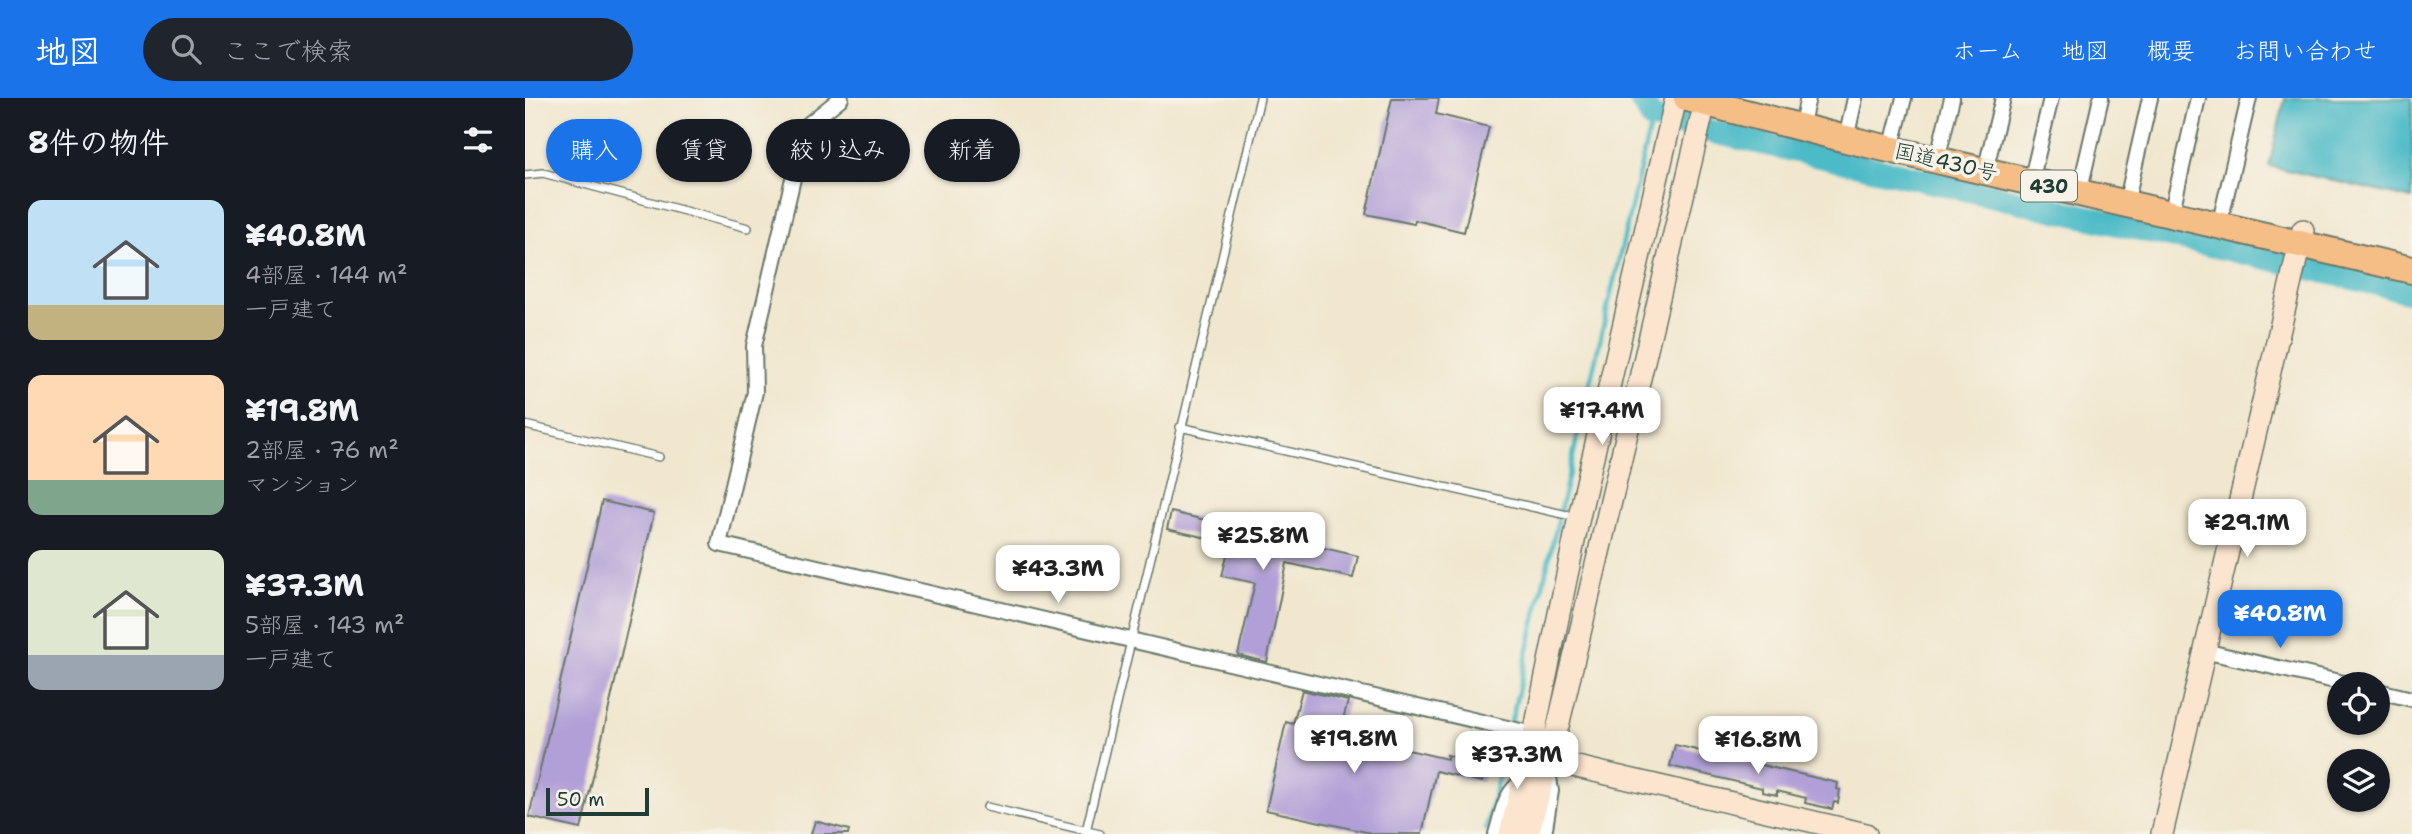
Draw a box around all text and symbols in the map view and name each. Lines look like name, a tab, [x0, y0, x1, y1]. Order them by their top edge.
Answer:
search box	[143, 18, 633, 81]
text: 地図	[35, 29, 101, 74]
icon: search	[167, 30, 205, 68]
text: ここで検索	[223, 33, 353, 68]
text: ホーム	[1952, 35, 2023, 67]
text: 地図	[2061, 35, 2109, 67]
text: 概要	[2147, 35, 2195, 67]
text: お問い合わせ	[2233, 35, 2377, 67]
chip: 購入	[546, 119, 642, 182]
chip: 賃貸	[656, 119, 752, 182]
chip: 絞り込み	[766, 119, 910, 182]
chip: 新着	[924, 119, 1020, 182]
icon: filters	[459, 121, 497, 159]
text: 8件の物件	[28, 122, 169, 163]
street label: 国道430号	[1892, 137, 2000, 187]
road number: 430	[2021, 170, 2077, 202]
text: ¥40.8M	[245, 215, 366, 256]
icon: home	[84, 228, 168, 312]
text: 4部屋 · 144 m²	[245, 260, 408, 290]
text: 一戸建て	[245, 294, 337, 324]
pin: ¥17.4M	[1545, 388, 1659, 447]
text: ¥19.8M	[245, 390, 359, 431]
text: ¥17.4M	[1560, 395, 1644, 425]
icon: home	[84, 403, 168, 487]
text: 2部屋 · 76 m²	[245, 435, 399, 465]
text: マンション	[245, 469, 359, 499]
pin: ¥29.1M	[2190, 500, 2304, 559]
text: ¥29.1M	[2204, 507, 2290, 537]
pin: ¥25.8M	[1206, 512, 1320, 572]
text: ¥25.8M	[1217, 520, 1309, 550]
pin: ¥43.3M	[1001, 546, 1115, 605]
text: ¥43.3M	[1012, 553, 1104, 583]
text: ¥37.3M	[245, 565, 364, 606]
icon: home	[84, 578, 168, 662]
pin: ¥40.8M	[2223, 590, 2337, 650]
text: ¥40.8M	[2234, 598, 2326, 628]
text: 5部屋 · 143 m²	[245, 610, 405, 640]
text: 一戸建て	[245, 644, 337, 674]
map controls	[2327, 672, 2390, 812]
button: locate	[2327, 672, 2390, 735]
pin: ¥19.8M	[1297, 716, 1411, 775]
pin: ¥16.8M	[1701, 716, 1815, 776]
text: ¥19.8M	[1310, 723, 1398, 753]
text: ¥16.8M	[1714, 724, 1802, 754]
pin: ¥37.3M	[1460, 732, 1574, 791]
text: ¥37.3M	[1471, 739, 1563, 769]
button: layers	[2327, 749, 2390, 812]
scale bar	[546, 785, 649, 817]
text: 50 m	[557, 787, 605, 812]

